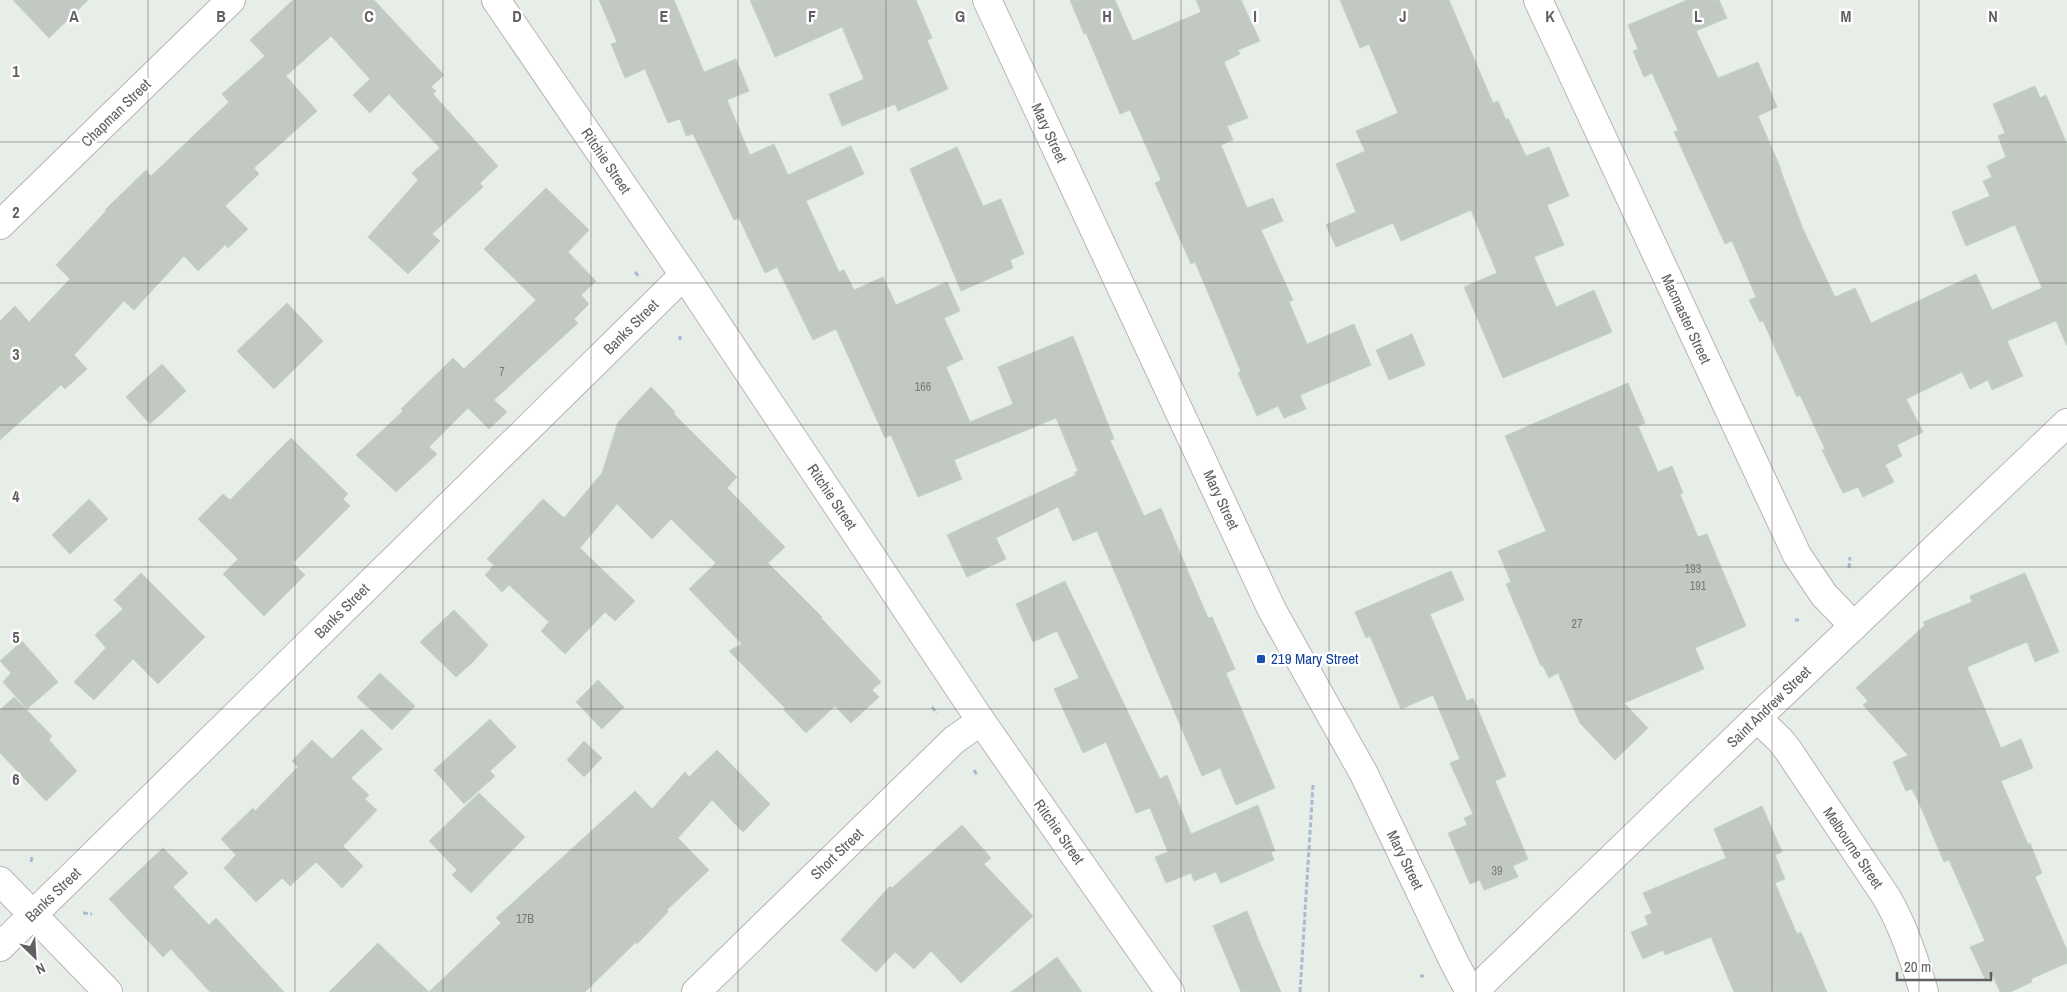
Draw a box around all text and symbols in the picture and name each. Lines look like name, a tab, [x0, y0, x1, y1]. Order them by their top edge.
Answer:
text: A	[69, 5, 79, 27]
text: B	[216, 5, 226, 27]
text: C	[364, 5, 374, 27]
text: D	[512, 5, 522, 27]
text: E	[660, 5, 669, 27]
text: F	[808, 5, 816, 27]
text: G	[955, 5, 965, 27]
text: H	[1102, 5, 1112, 27]
text: I	[1253, 5, 1257, 27]
text: J	[1399, 5, 1407, 27]
text: K	[1545, 5, 1555, 27]
text: L	[1694, 5, 1702, 27]
text: M	[1841, 5, 1852, 27]
text: N	[1988, 5, 1998, 27]
text: 1	[12, 60, 20, 82]
street label: Chapman Street	[76, 74, 156, 151]
street label: Mary Street	[1027, 100, 1073, 167]
street label: Ritchie Street	[577, 124, 636, 198]
text: 2	[12, 201, 20, 223]
street label: Macmaster Street	[1656, 270, 1717, 368]
street label: Banks Street	[598, 294, 663, 359]
text: 3	[12, 343, 20, 365]
house number: 7	[499, 364, 505, 380]
house number: 166	[915, 379, 931, 395]
street label: Ritchie Street	[803, 460, 862, 534]
street label: Mary Street	[1199, 467, 1245, 534]
text: 4	[12, 485, 20, 507]
house number: 193	[1685, 561, 1701, 577]
street label: Banks Street	[309, 578, 374, 643]
house number: 191	[1690, 578, 1707, 594]
house number: 27	[1572, 616, 1583, 632]
text: 5	[12, 626, 20, 648]
place label: 219 Mary Street	[1271, 648, 1359, 669]
marker: 219 Mary Street	[1255, 653, 1267, 665]
street label: Saint Andrew Street	[1722, 661, 1816, 752]
text: 6	[12, 768, 20, 790]
street label: Ritchie Street	[1029, 795, 1090, 869]
street label: Melbourne Street	[1818, 803, 1889, 893]
street label: Short Street	[806, 823, 868, 884]
street label: Mary Street	[1382, 827, 1429, 893]
street label: Banks Street	[20, 862, 86, 927]
house number: 39	[1492, 863, 1502, 879]
house number: 17B	[516, 911, 534, 927]
north arrow	[10, 932, 60, 982]
scale bar	[1897, 950, 1991, 982]
text: 20 m	[1904, 956, 1931, 977]
text: N	[33, 959, 48, 979]

